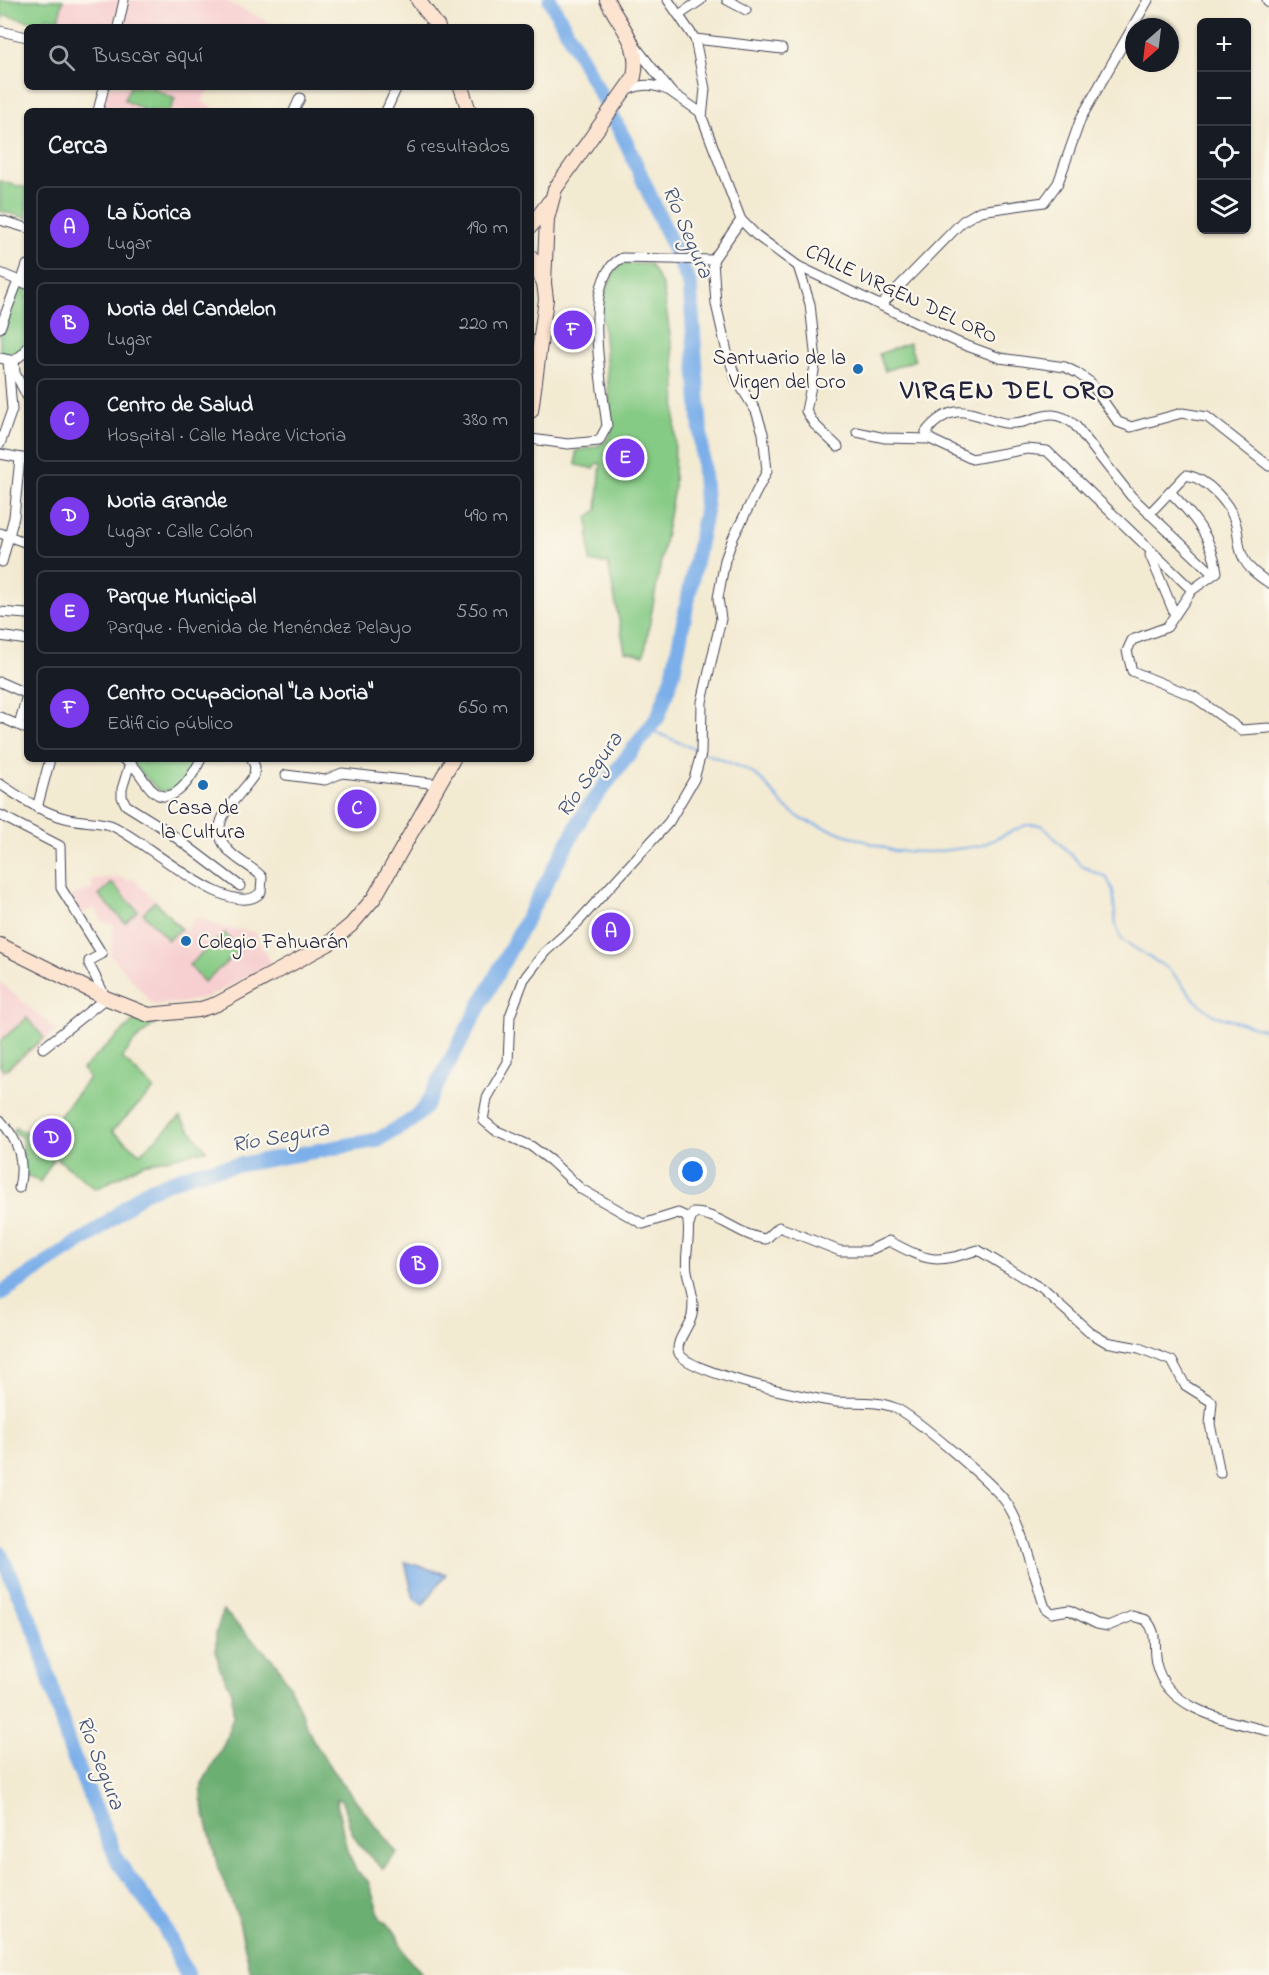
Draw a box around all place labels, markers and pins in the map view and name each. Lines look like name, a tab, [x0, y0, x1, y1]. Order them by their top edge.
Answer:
pin: F	[554, 308, 592, 352]
place label: Santuario de la Virgen del Oro	[713, 344, 846, 400]
marker: Santuario de la Virgen del Oro	[851, 362, 865, 376]
pin: E	[606, 436, 644, 480]
marker: Casa de la Cultura	[196, 778, 210, 792]
pin: C	[338, 786, 376, 832]
place label: Casa de la Cultura	[161, 794, 245, 848]
pin: A	[592, 910, 630, 954]
place label: Colegio Fahuarán	[198, 928, 348, 960]
marker: Colegio Fahuarán	[179, 934, 193, 948]
pin: D	[32, 1116, 72, 1160]
pin: B	[400, 1242, 438, 1288]

